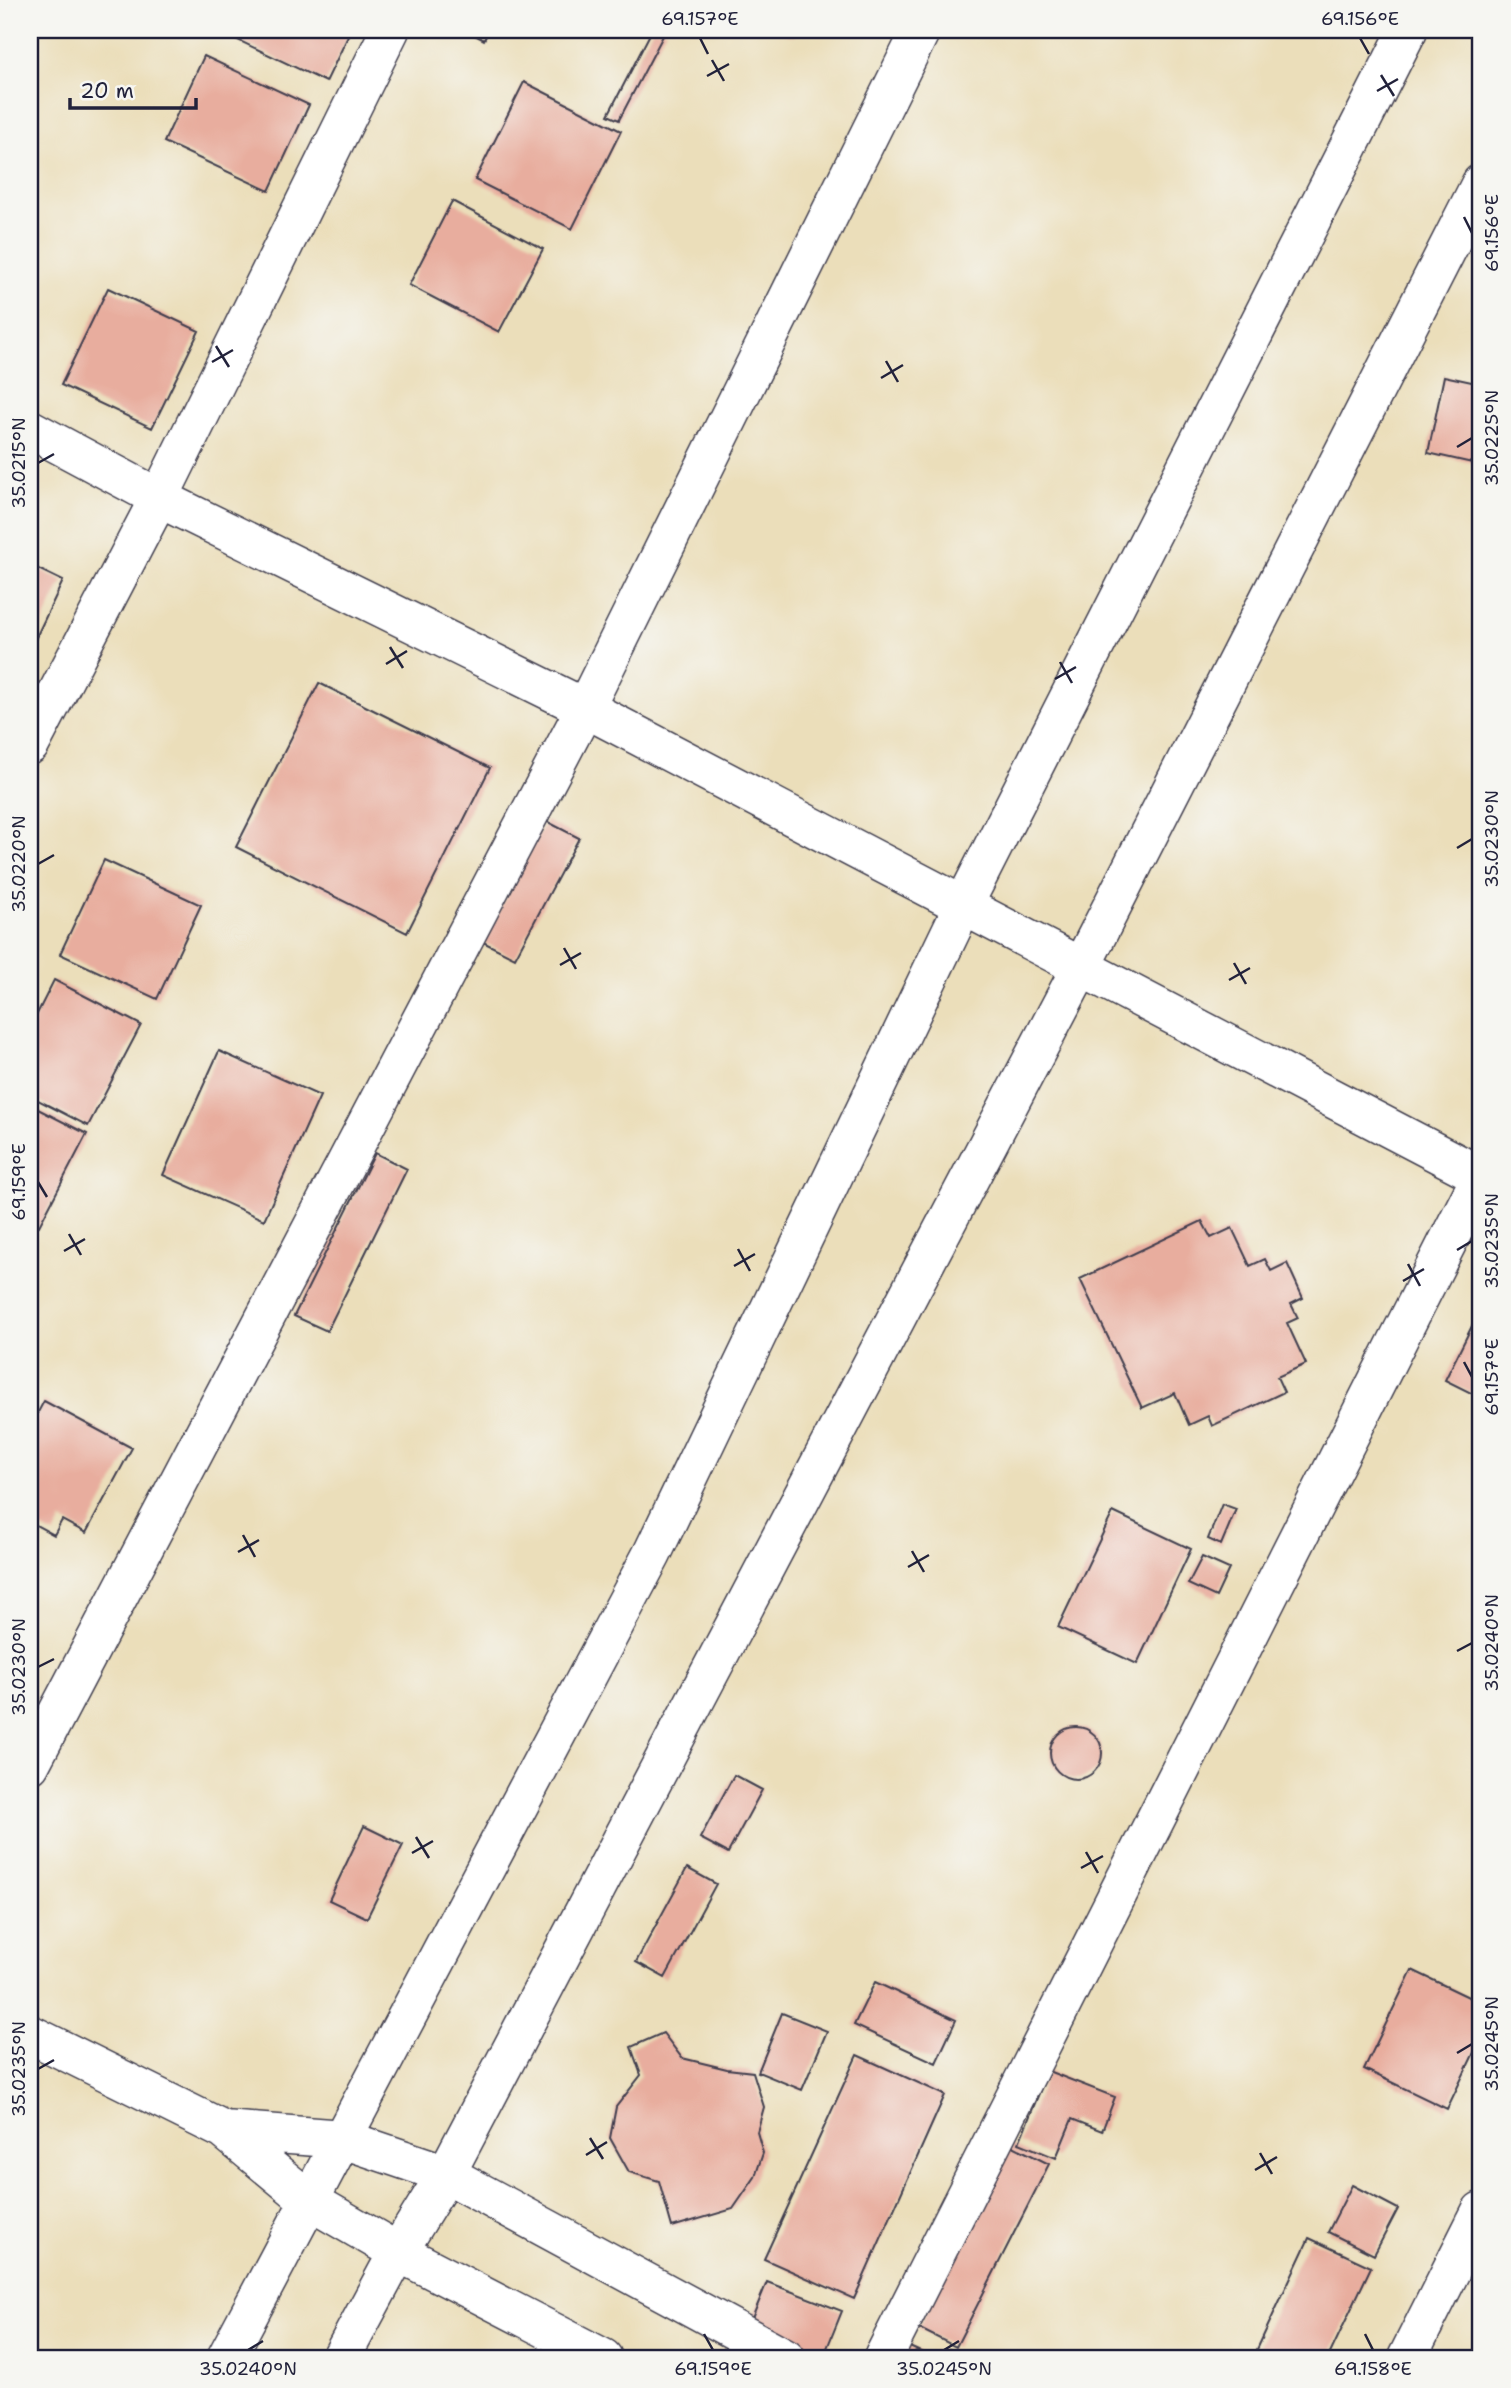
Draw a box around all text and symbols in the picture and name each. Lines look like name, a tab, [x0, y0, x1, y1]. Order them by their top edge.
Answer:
text: 69.157°E	[661, 7, 739, 31]
text: 69.156°E	[1321, 7, 1399, 31]
scale bar	[70, 66, 196, 110]
text: 20 m	[80, 77, 134, 105]
text: 69.156°E	[1480, 194, 1504, 272]
text: 35.0225°N	[1480, 390, 1504, 486]
text: 35.0215°N	[7, 417, 31, 509]
text: 35.0230°N	[1480, 790, 1504, 888]
text: 35.0220°N	[7, 815, 31, 913]
text: 69.159°E	[7, 1143, 31, 1221]
text: 35.0235°N	[1480, 1193, 1504, 1289]
text: 69.157°E	[1480, 1338, 1504, 1416]
text: 35.0240°N	[1480, 1594, 1504, 1692]
text: 35.0230°N	[7, 1618, 31, 1716]
text: 35.0245°N	[1480, 1996, 1504, 2092]
text: 35.0235°N	[7, 2021, 31, 2117]
text: 35.0240°N	[199, 2357, 297, 2381]
text: 69.159°E	[674, 2357, 752, 2381]
text: 35.0245°N	[896, 2357, 992, 2381]
text: 69.158°E	[1334, 2357, 1412, 2381]

